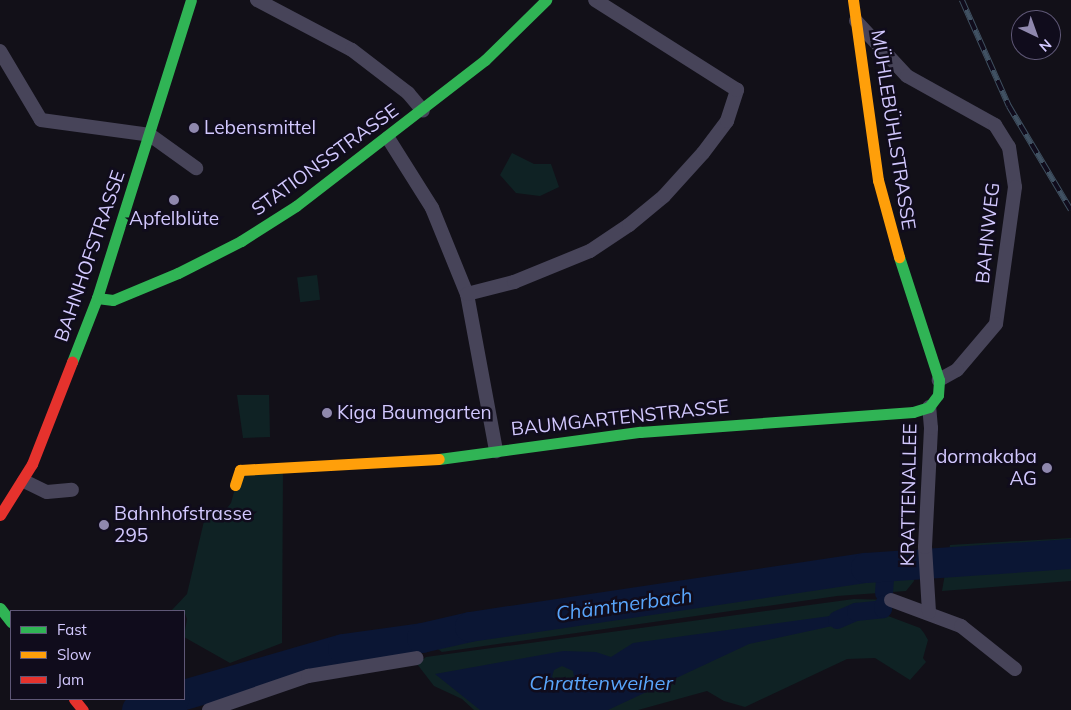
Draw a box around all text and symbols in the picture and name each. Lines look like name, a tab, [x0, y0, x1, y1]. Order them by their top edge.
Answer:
north arrow	[1011, 10, 1061, 60]
street label: MÜHLEBÜHLSTRASSE	[866, 28, 920, 232]
text: N	[1035, 35, 1055, 56]
street label: STATIONSSTRASSE	[247, 99, 403, 221]
place label: Lebensmittel	[204, 117, 316, 139]
marker: Lebensmittel	[188, 122, 200, 134]
street label: BAHNHOFSTRASSE	[50, 167, 130, 345]
street label: BAHNWEG	[971, 181, 1005, 285]
marker: Apfelblüte	[168, 194, 180, 206]
place label: Apfelblüte	[129, 208, 219, 230]
street label: BAUMGARTENSTRASSE	[510, 395, 730, 441]
place label: Kiga Baumgarten	[337, 402, 492, 424]
marker: Kiga Baumgarten	[321, 407, 333, 419]
street label: KRATTENALLEE	[896, 423, 922, 567]
place label: dormakaba AG	[936, 446, 1037, 490]
marker: dormakaba AG	[1041, 462, 1053, 474]
place label: Bahnhofstrasse 295	[114, 503, 252, 547]
marker: Bahnhofstrasse 295	[98, 519, 110, 531]
water label: Chämtnerbach	[554, 583, 694, 625]
legend	[10, 610, 185, 700]
text: Fast	[57, 620, 87, 639]
text: Slow	[57, 645, 91, 664]
text: Jam	[57, 670, 84, 689]
water label: Chrattenweiher	[529, 670, 673, 694]

